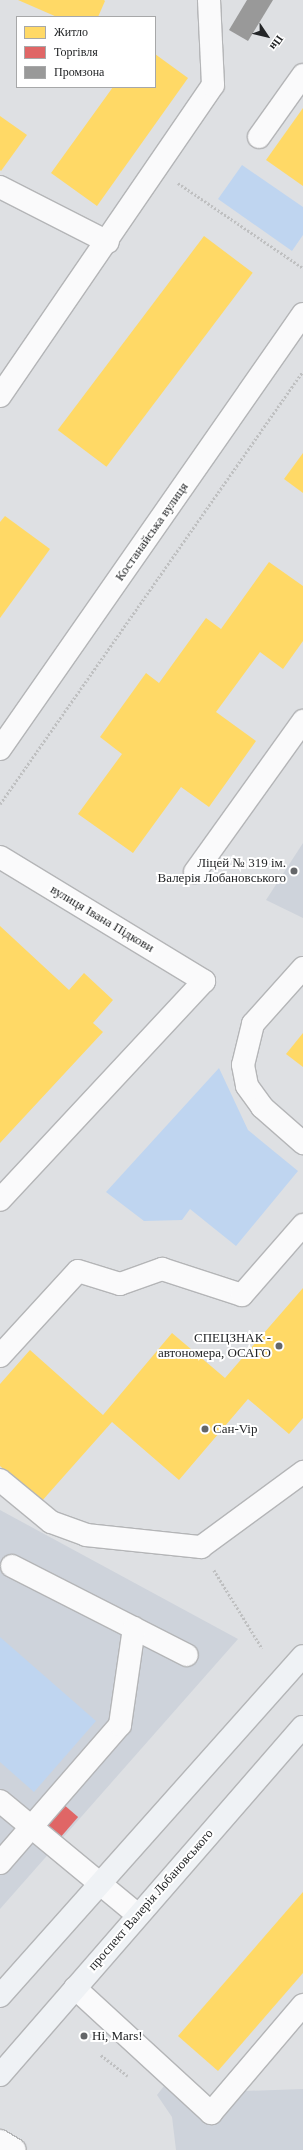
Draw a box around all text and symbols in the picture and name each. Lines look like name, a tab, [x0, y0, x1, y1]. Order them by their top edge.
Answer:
legend	[16, 16, 156, 88]
north arrow	[247, 16, 287, 56]
text: Житло	[54, 25, 88, 39]
text: Пн	[268, 33, 286, 52]
text: Торгівля	[54, 45, 98, 59]
text: Промзона	[54, 65, 104, 79]
street label: Костанайська вулиця	[112, 480, 192, 584]
place label: Ліцей № 319 ім. Валерія Лобановського	[158, 856, 286, 887]
marker: Ліцей № 319 ім. Валерія Лобановського	[289, 866, 299, 876]
street label: вулиця Івана Підкови	[47, 882, 157, 956]
place label: СПЕЦЗНАК - автономера, ОСАГО	[158, 1331, 271, 1362]
marker: СПЕЦЗНАК - автономера, ОСАГО	[274, 1341, 284, 1351]
place label: Сан-Vip	[213, 1421, 257, 1437]
marker: Сан-Vip	[200, 1424, 210, 1434]
street label: проспект Валерія Лобановського	[85, 1826, 217, 1974]
place label: Hi, Mars!	[92, 2028, 143, 2044]
marker: Hi, Mars!	[79, 2031, 89, 2041]

